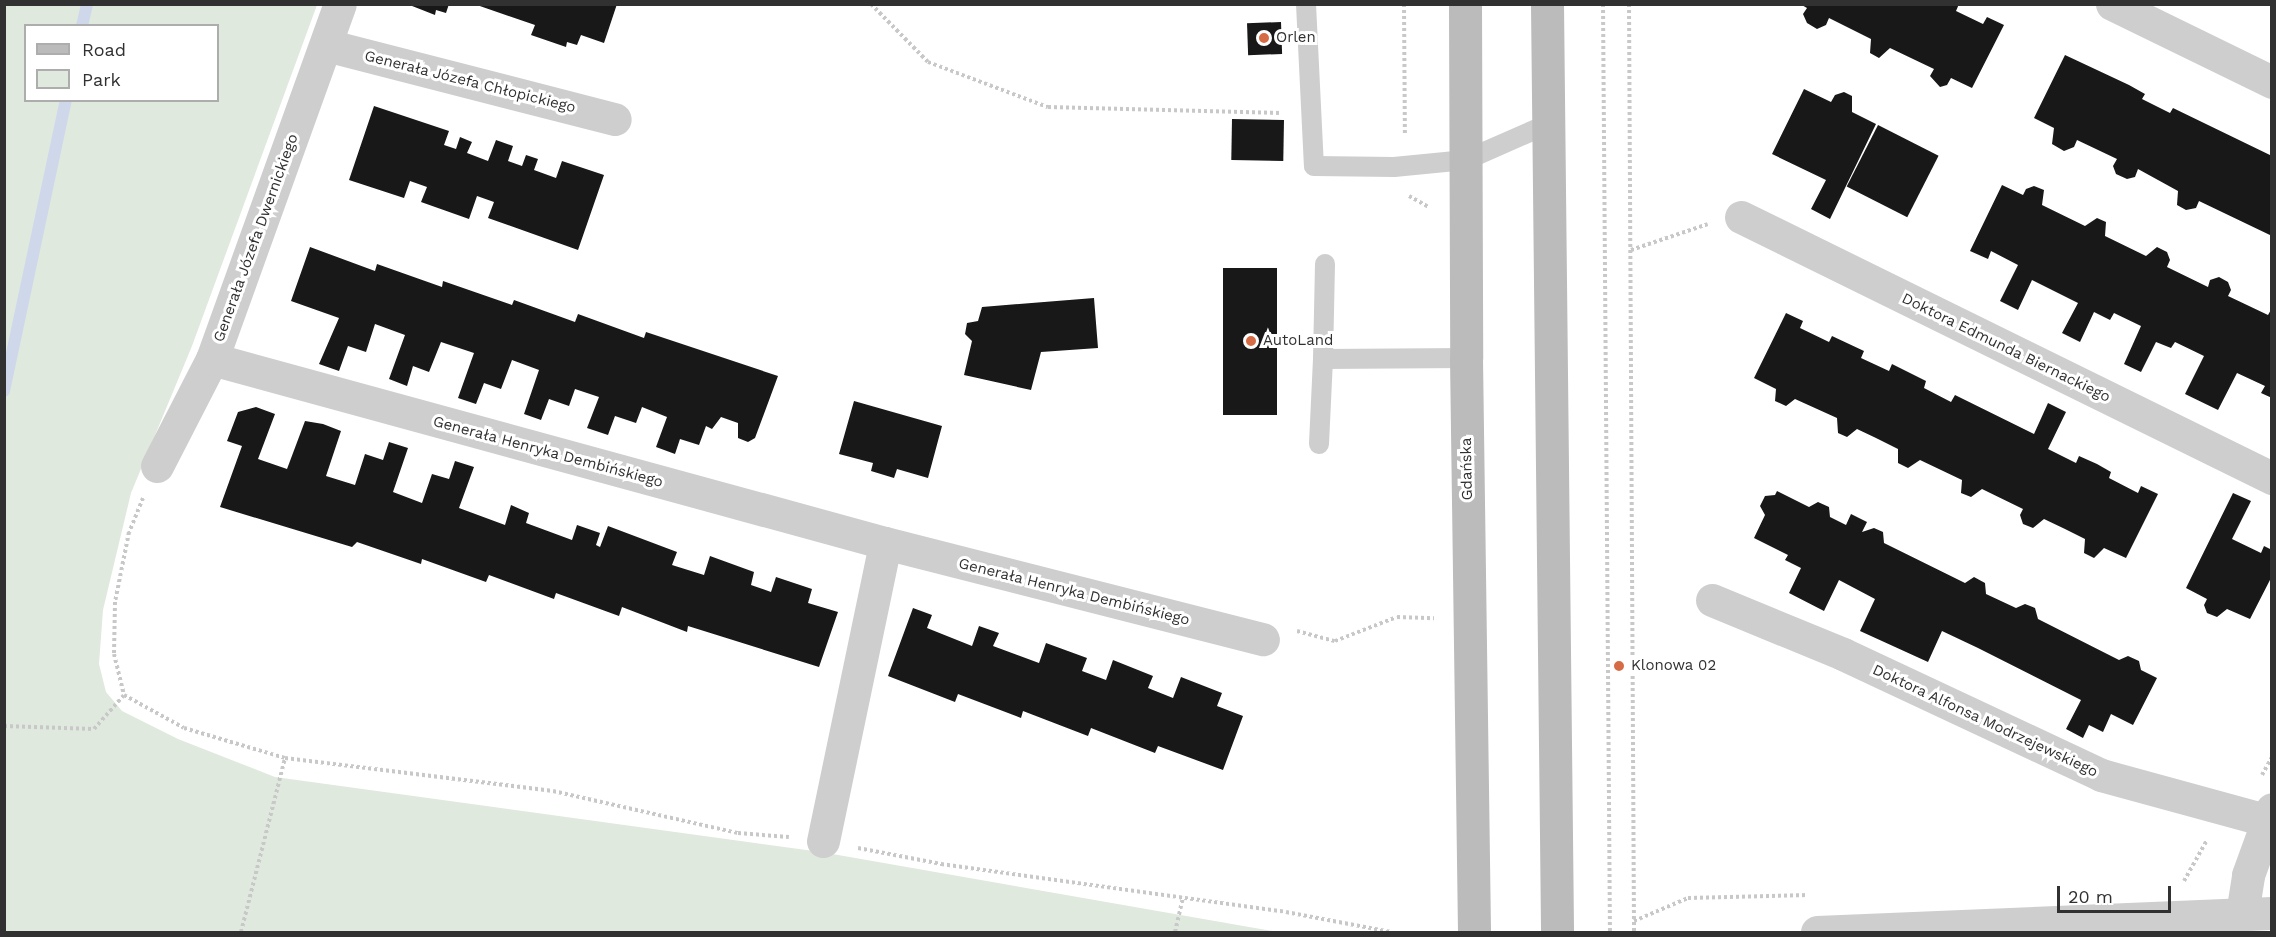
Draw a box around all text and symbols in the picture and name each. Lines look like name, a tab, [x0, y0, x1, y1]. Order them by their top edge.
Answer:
legend	[24, 24, 219, 102]
place label: Orlen	[1276, 29, 1316, 47]
marker: Orlen	[1257, 31, 1271, 45]
text: Road	[82, 39, 126, 60]
street label: Generała Józefa Chłopickiego	[362, 47, 578, 117]
text: Park	[82, 69, 121, 90]
street label: Generała Józefa Dwernickiego	[210, 131, 302, 345]
street label: Doktora Edmunda Biernackiego	[1898, 289, 2114, 407]
place label: AutoLand	[1263, 332, 1333, 350]
marker: AutoLand	[1244, 334, 1258, 348]
street label: Generała Henryka Dembińskiego	[431, 412, 665, 492]
street label: Gdańska	[1457, 437, 1477, 501]
street label: Generała Henryka Dembińskiego	[956, 554, 1192, 630]
place label: Klonowa 02	[1631, 657, 1717, 675]
marker: Klonowa 02	[1612, 659, 1626, 673]
street label: Doktora Alfonsa Modrzejewskiego	[1869, 660, 2101, 782]
scale bar	[2060, 874, 2174, 912]
text: 20 m	[2068, 886, 2113, 907]

